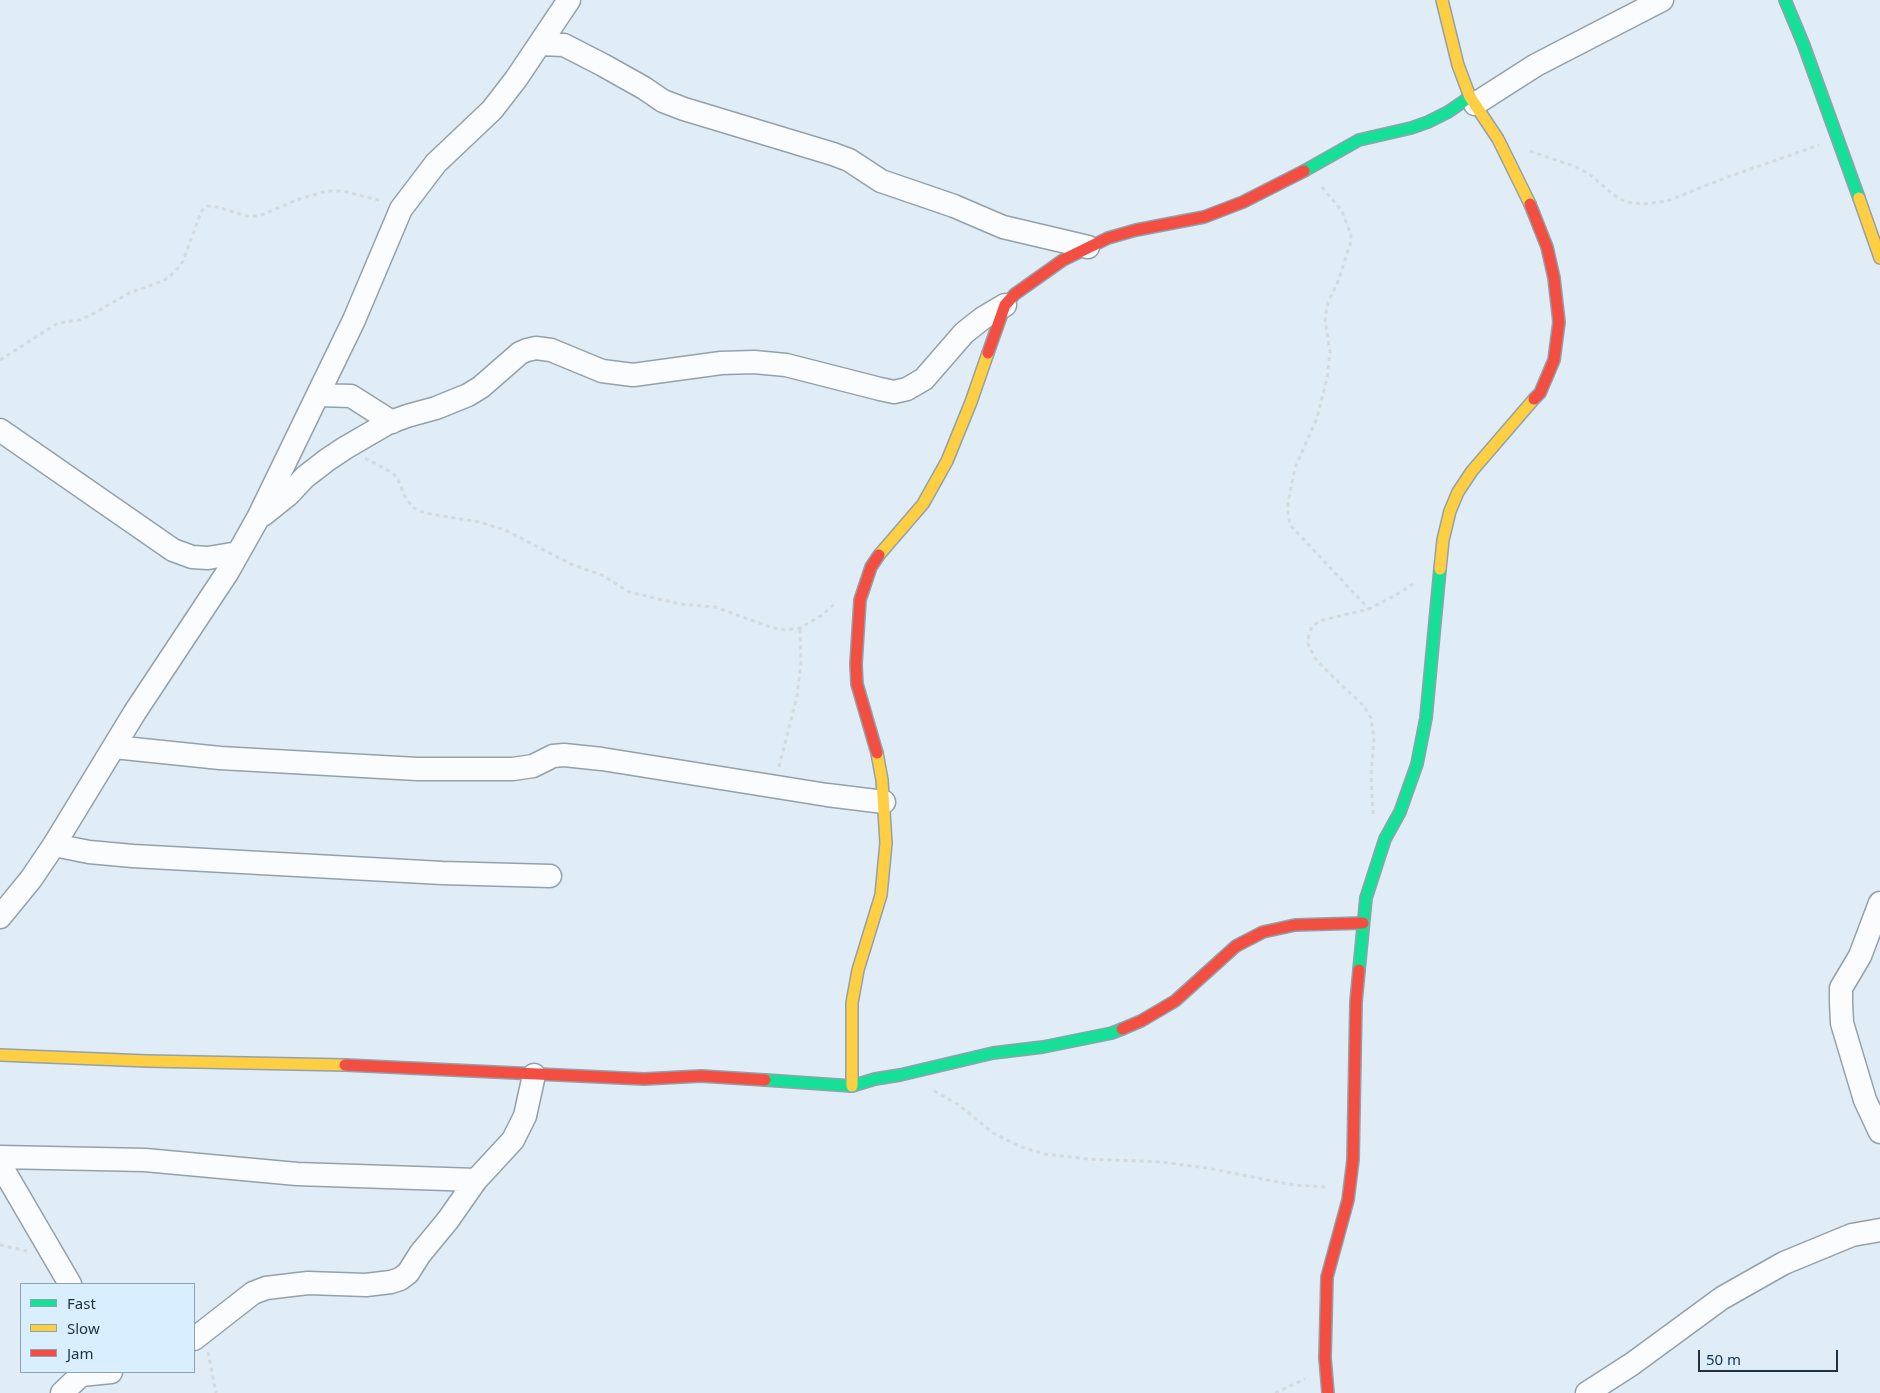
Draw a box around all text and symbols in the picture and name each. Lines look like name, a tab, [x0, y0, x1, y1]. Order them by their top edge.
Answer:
legend	[20, 1283, 195, 1373]
text: Fast	[67, 1293, 96, 1313]
text: Slow	[67, 1318, 100, 1338]
scale bar	[1700, 1340, 1840, 1372]
text: Jam	[67, 1343, 94, 1363]
text: 50 m	[1706, 1349, 1741, 1369]

